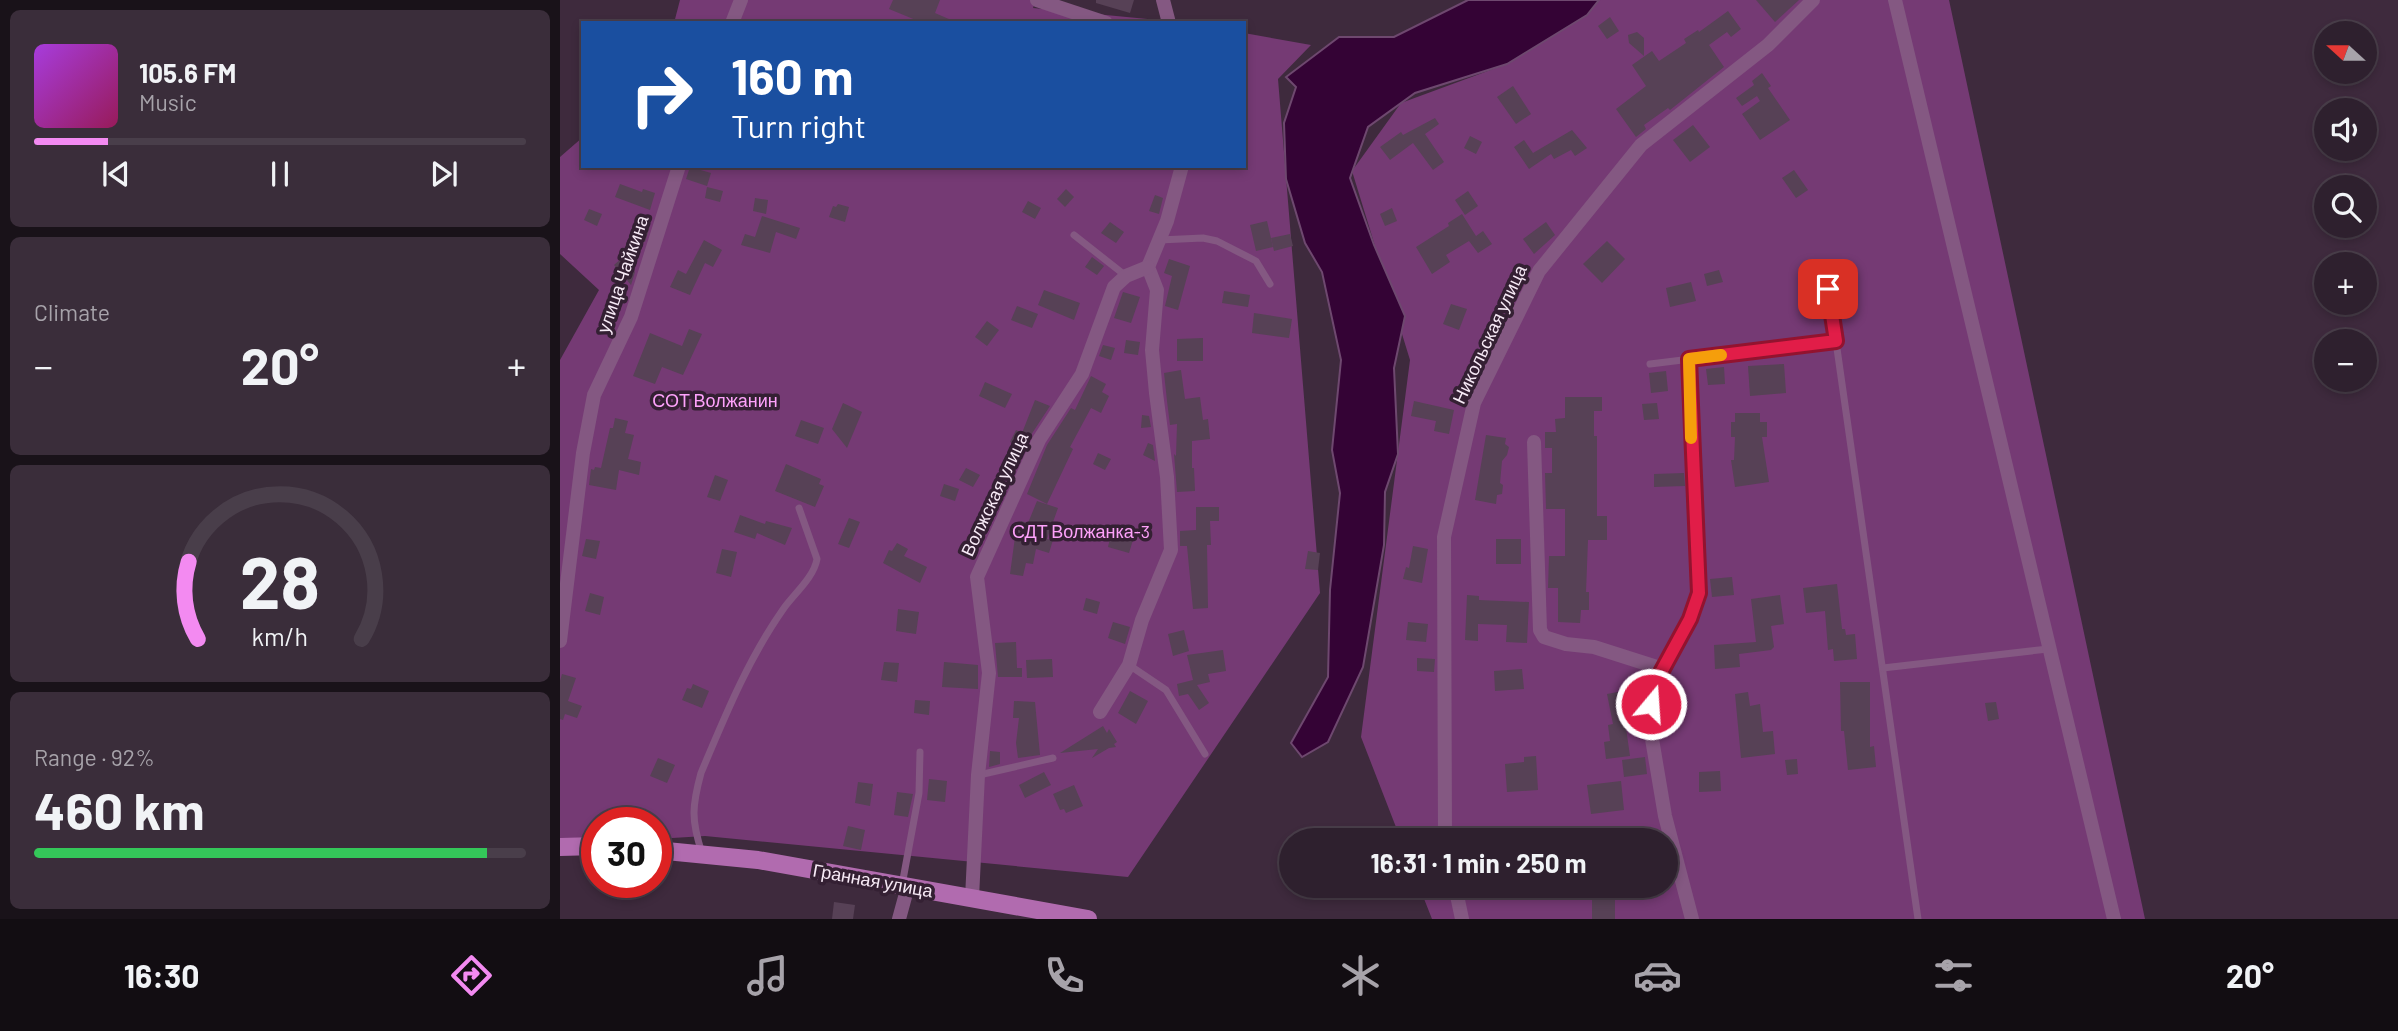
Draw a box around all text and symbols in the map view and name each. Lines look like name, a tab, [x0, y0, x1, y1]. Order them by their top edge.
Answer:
north arrow	[2314, 21, 2376, 84]
map controls	[2314, 21, 2377, 392]
text: 160 m	[731, 46, 853, 105]
icon: right	[616, 49, 707, 140]
text: 105.6 FM	[139, 57, 236, 88]
text: Music	[139, 88, 197, 116]
button: sound	[2314, 98, 2377, 161]
text: Turn right	[731, 106, 866, 144]
icon: previous	[97, 155, 135, 193]
icon: pause	[261, 155, 299, 193]
icon: next	[425, 155, 463, 193]
button: search	[2314, 175, 2377, 238]
street label: улица Чайкина	[592, 211, 653, 336]
button: +	[2314, 252, 2377, 315]
pin	[1798, 259, 1858, 319]
street label: Никольская улица	[1447, 260, 1531, 407]
icon: arrive	[1809, 270, 1847, 308]
text: Climate	[34, 298, 110, 326]
button: −	[2314, 329, 2377, 392]
text: 20°	[241, 333, 319, 395]
text: −	[34, 342, 53, 388]
text: +	[507, 342, 526, 388]
park label: СОТ Волжанин	[652, 389, 778, 411]
street label: Волжская улица	[956, 428, 1033, 559]
park label: СДТ Волжанка-3	[1012, 520, 1150, 542]
text: 28	[240, 537, 320, 625]
text: km/h	[252, 621, 308, 651]
position arrow	[1614, 667, 1688, 741]
text: Range · 92%	[34, 743, 155, 771]
text: 460 km	[34, 778, 205, 840]
speed limit sign: 30	[581, 807, 672, 898]
text: 16:31 · 1 min · 250 m	[1370, 847, 1587, 878]
street label: Гранная улица	[811, 859, 936, 902]
icon: directions	[447, 951, 496, 1000]
icon: music	[743, 951, 792, 1000]
icon: phone	[1040, 951, 1089, 1000]
icon: climate	[1336, 951, 1385, 1000]
icon: car	[1633, 951, 1682, 1000]
icon: filters	[1929, 951, 1978, 1000]
text: 16:30	[124, 956, 199, 994]
text: 20°	[2226, 956, 2274, 994]

